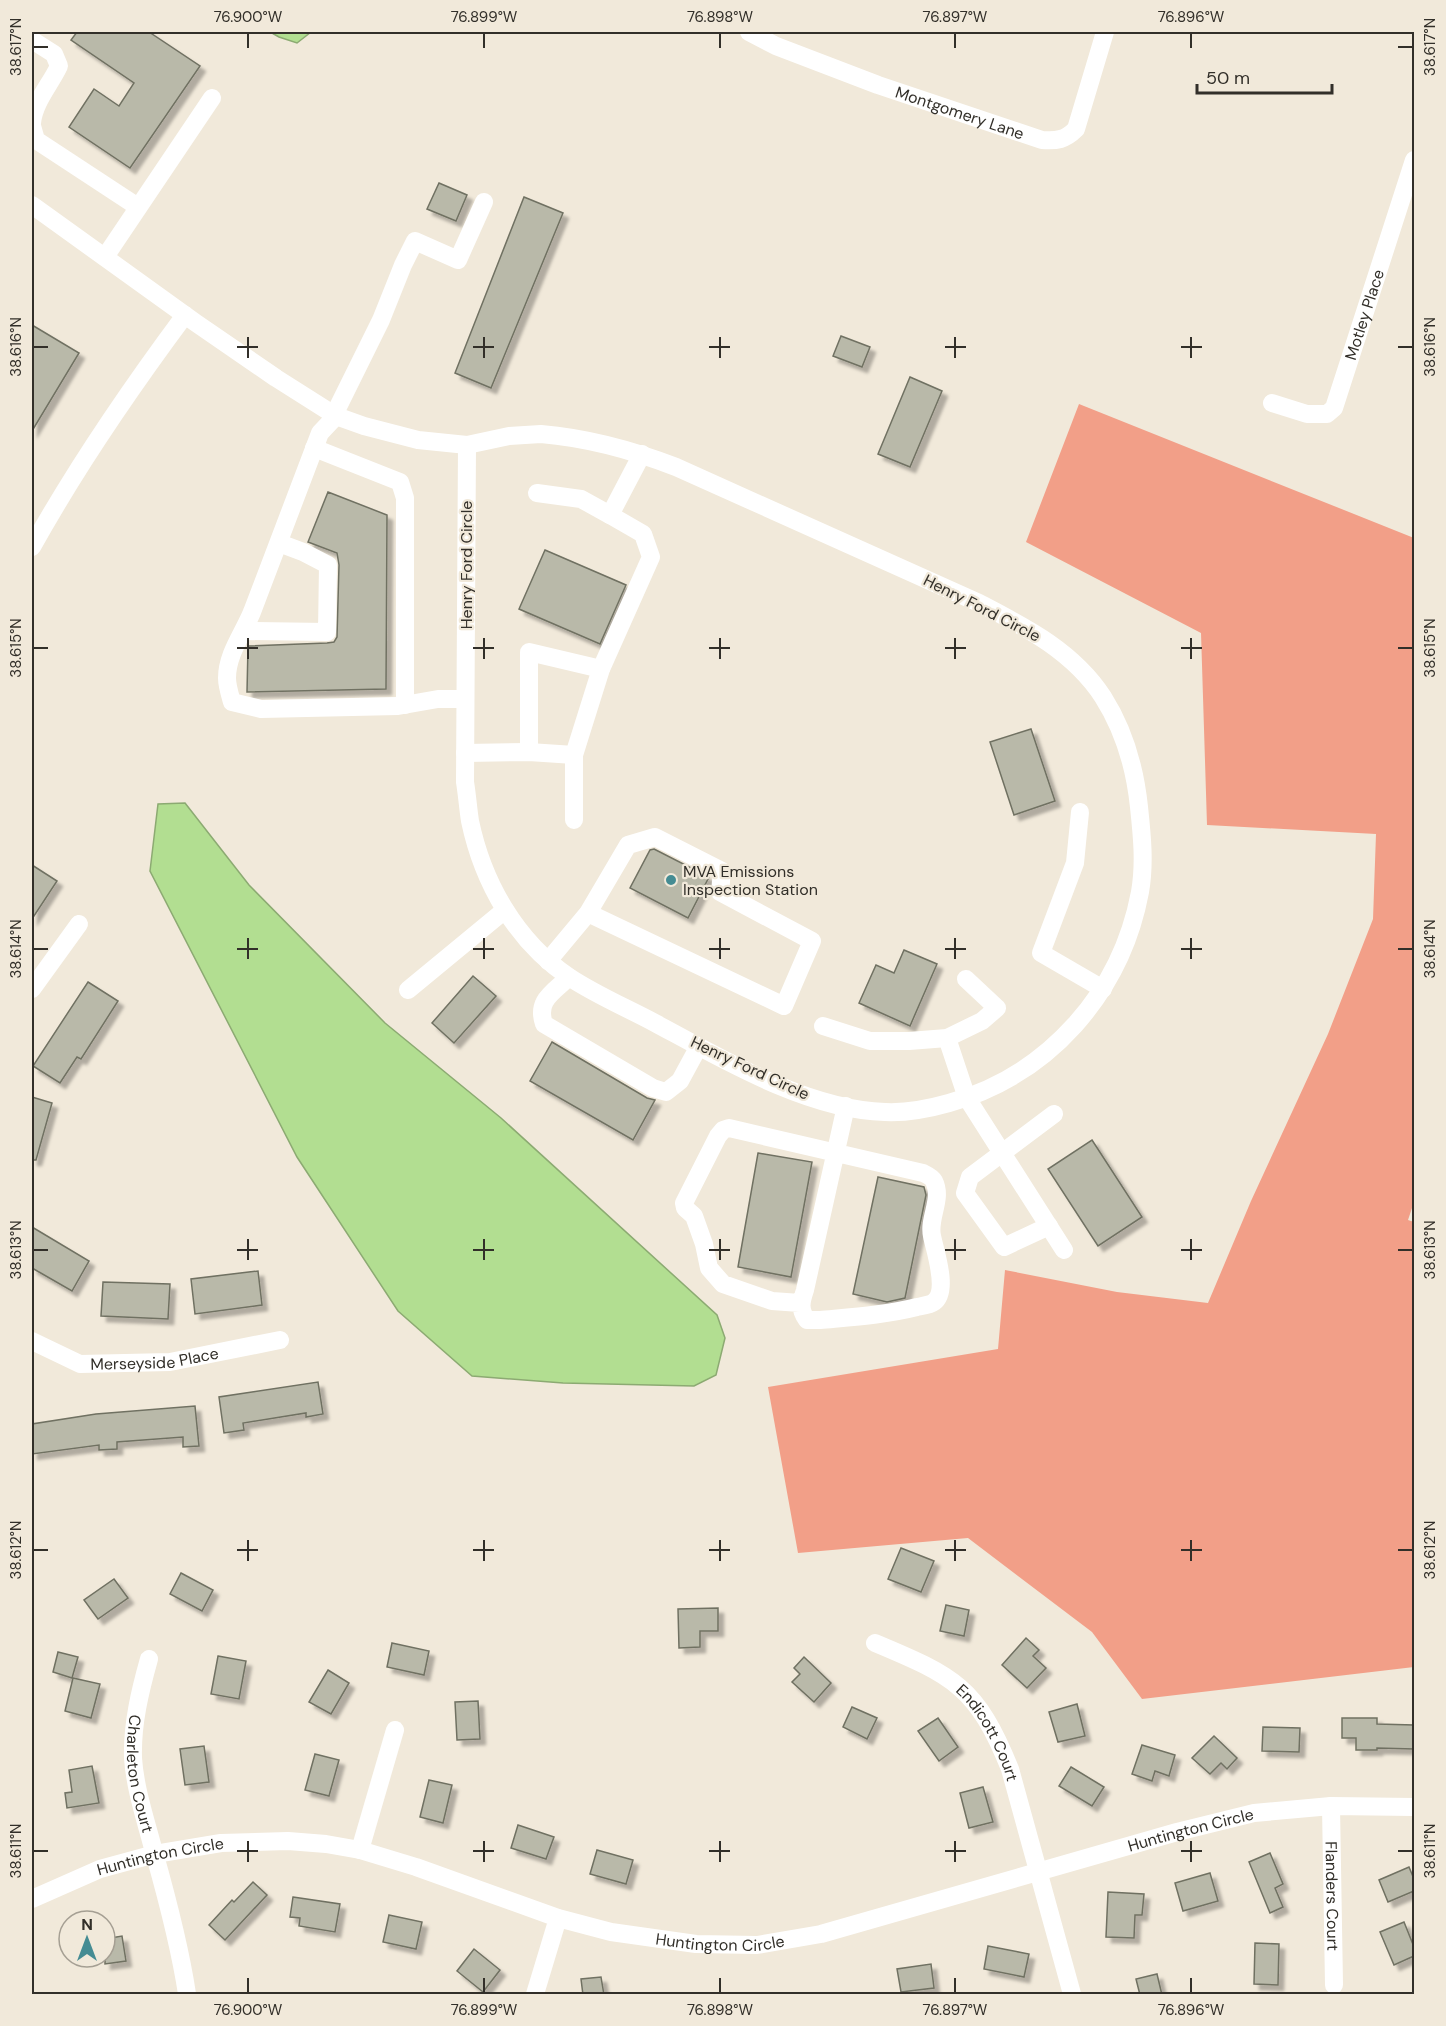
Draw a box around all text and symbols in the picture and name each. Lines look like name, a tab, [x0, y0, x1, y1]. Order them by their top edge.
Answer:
text: 76.900°W	[214, 7, 283, 27]
text: 76.899°W	[451, 7, 518, 27]
text: 76.898°W	[687, 7, 754, 27]
text: 76.897°W	[923, 7, 988, 27]
text: 76.896°W	[1158, 7, 1225, 27]
text: 38.617°N	[6, 18, 26, 76]
text: 38.617°N	[1420, 18, 1440, 76]
scale bar	[1197, 57, 1332, 95]
text: 50 m	[1206, 66, 1250, 90]
street label: Montgomery Lane	[893, 81, 1027, 144]
street label: Motley Place	[1340, 267, 1389, 363]
text: 38.616°N	[6, 317, 26, 377]
text: 38.616°N	[1420, 317, 1440, 377]
street label: Henry Ford Circle	[456, 501, 477, 629]
street label: Henry Ford Circle	[920, 569, 1044, 647]
text: 38.615°N	[6, 618, 26, 678]
text: 38.615°N	[1420, 618, 1440, 678]
place label: MVA Emissions Inspection Station	[683, 861, 818, 900]
marker: MVA Emissions Inspection Station	[664, 873, 678, 887]
text: 38.614°N	[6, 919, 26, 979]
text: 38.614°N	[1420, 919, 1440, 979]
street label: Henry Ford Circle	[687, 1031, 813, 1105]
text: 38.613°N	[6, 1221, 26, 1279]
text: 38.613°N	[1420, 1221, 1440, 1279]
street label: Merseyside Place	[90, 1342, 220, 1374]
text: 38.612°N	[6, 1521, 26, 1579]
text: 38.612°N	[1420, 1521, 1440, 1579]
street label: Endicott Court	[952, 1679, 1023, 1783]
street label: Charleton Court	[122, 1713, 159, 1835]
street label: Huntington Circle	[1125, 1803, 1256, 1856]
text: 38.611°N	[6, 1824, 26, 1878]
text: 38.611°N	[1420, 1824, 1440, 1878]
street label: Huntington Circle	[94, 1832, 225, 1880]
street label: Flanders Court	[1321, 1841, 1344, 1951]
north arrow	[57, 1909, 117, 1969]
text: N	[81, 1914, 93, 1935]
street label: Huntington Circle	[654, 1928, 786, 1956]
text: 76.900°W	[214, 2000, 283, 2020]
text: 76.899°W	[451, 2000, 518, 2020]
text: 76.898°W	[687, 2000, 754, 2020]
text: 76.897°W	[923, 2000, 988, 2020]
text: 76.896°W	[1158, 2000, 1225, 2020]

